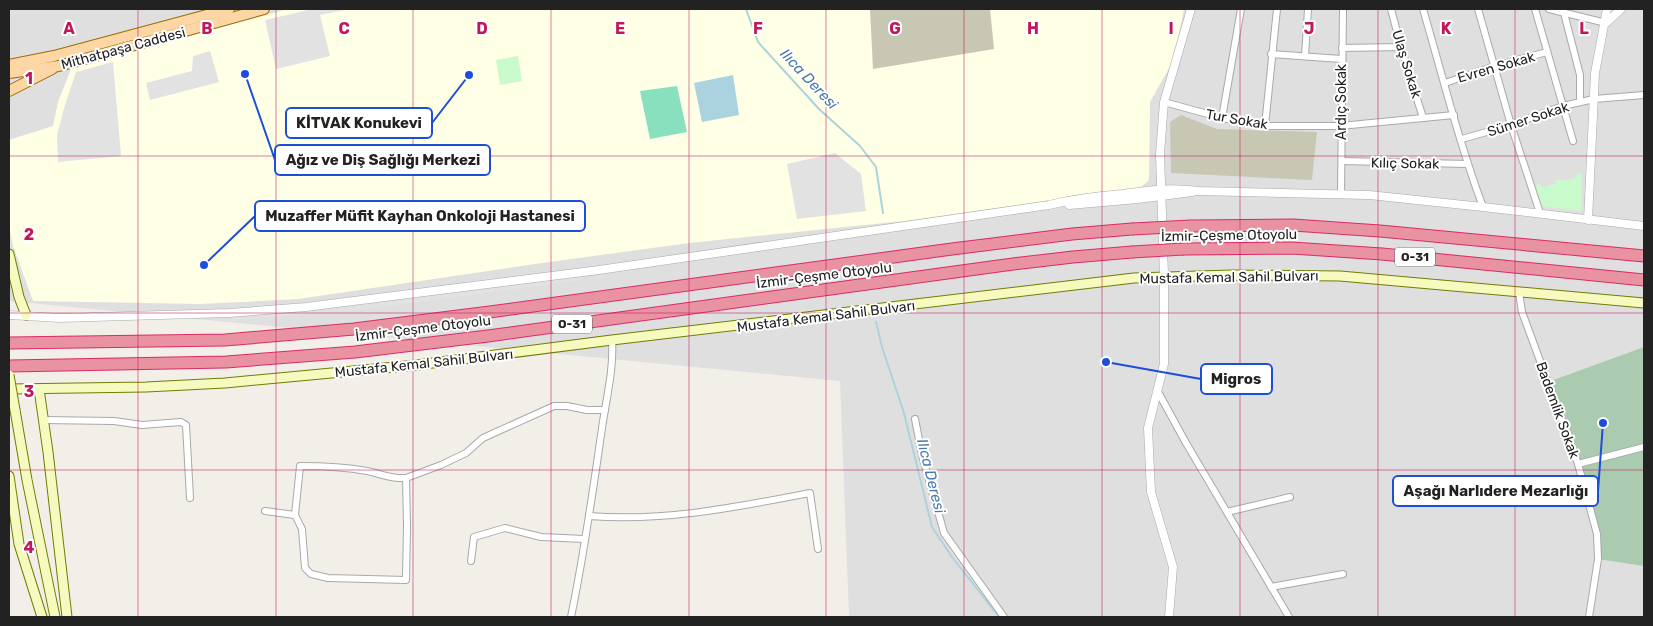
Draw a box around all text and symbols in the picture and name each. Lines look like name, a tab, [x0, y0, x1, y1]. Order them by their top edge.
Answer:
text: A	[63, 19, 75, 38]
text: B	[201, 19, 213, 38]
text: C	[338, 19, 350, 38]
text: D	[476, 19, 488, 38]
text: E	[615, 19, 625, 38]
text: F	[753, 19, 763, 38]
text: G	[889, 19, 901, 38]
text: H	[1027, 19, 1039, 38]
text: I	[1168, 19, 1174, 38]
text: J	[1304, 19, 1314, 38]
text: K	[1441, 19, 1452, 38]
text: L	[1579, 19, 1589, 38]
street label: Mithatpaşa Caddesi	[59, 24, 187, 73]
street label: Ulaş Sokak	[1388, 28, 1425, 101]
water label: Ilıca Deresi	[776, 45, 842, 113]
street label: Evren Sokak	[1455, 48, 1538, 87]
street label: Ardıç Sokak	[1333, 63, 1350, 140]
text: 1	[25, 69, 33, 88]
street label: Sümer Sokak	[1485, 98, 1572, 141]
street label: Tur Sokak	[1205, 106, 1270, 133]
callout: KİTVAK Konukevi	[286, 108, 432, 138]
text: KİTVAK Konukevi	[296, 114, 422, 132]
callout: Ağız ve Diş Sağlığı Merkezi	[275, 145, 490, 175]
text: Ağız ve Diş Sağlığı Merkezi	[286, 151, 480, 169]
street label: Kılıç Sokak	[1371, 154, 1440, 173]
callout: Muzaffer Müfit Kayhan Onkoloji Hastanesi	[255, 201, 585, 231]
text: Muzaffer Müfit Kayhan Onkoloji Hastanesi	[265, 207, 575, 225]
text: 2	[24, 225, 34, 244]
street label: İzmir-Çeşme Otoyolu	[1161, 226, 1297, 245]
road number: O-31	[1395, 248, 1435, 266]
street label: İzmir-Çeşme Otoyolu	[755, 259, 893, 292]
street label: Mustafa Kemal Sahil Bulvarı	[1139, 267, 1319, 288]
street label: Mustafa Kemal Sahil Bulvarı	[736, 297, 916, 336]
street label: İzmir-Çeşme Otoyolu	[354, 312, 492, 345]
road number: O-31	[552, 314, 592, 334]
street label: Mustafa Kemal Sahil Bulvarı	[334, 346, 514, 381]
street label: Bademlik Sokak	[1532, 359, 1583, 462]
callout: Migros	[1201, 364, 1272, 394]
text: Migros	[1211, 370, 1261, 388]
text: 3	[24, 382, 34, 401]
water label: Ilıca Deresi	[913, 437, 949, 515]
callout: Aşağı Narlıdere Mezarlığı	[1393, 476, 1598, 506]
text: Aşağı Narlıdere Mezarlığı	[1404, 482, 1588, 500]
text: 4	[24, 538, 35, 557]

